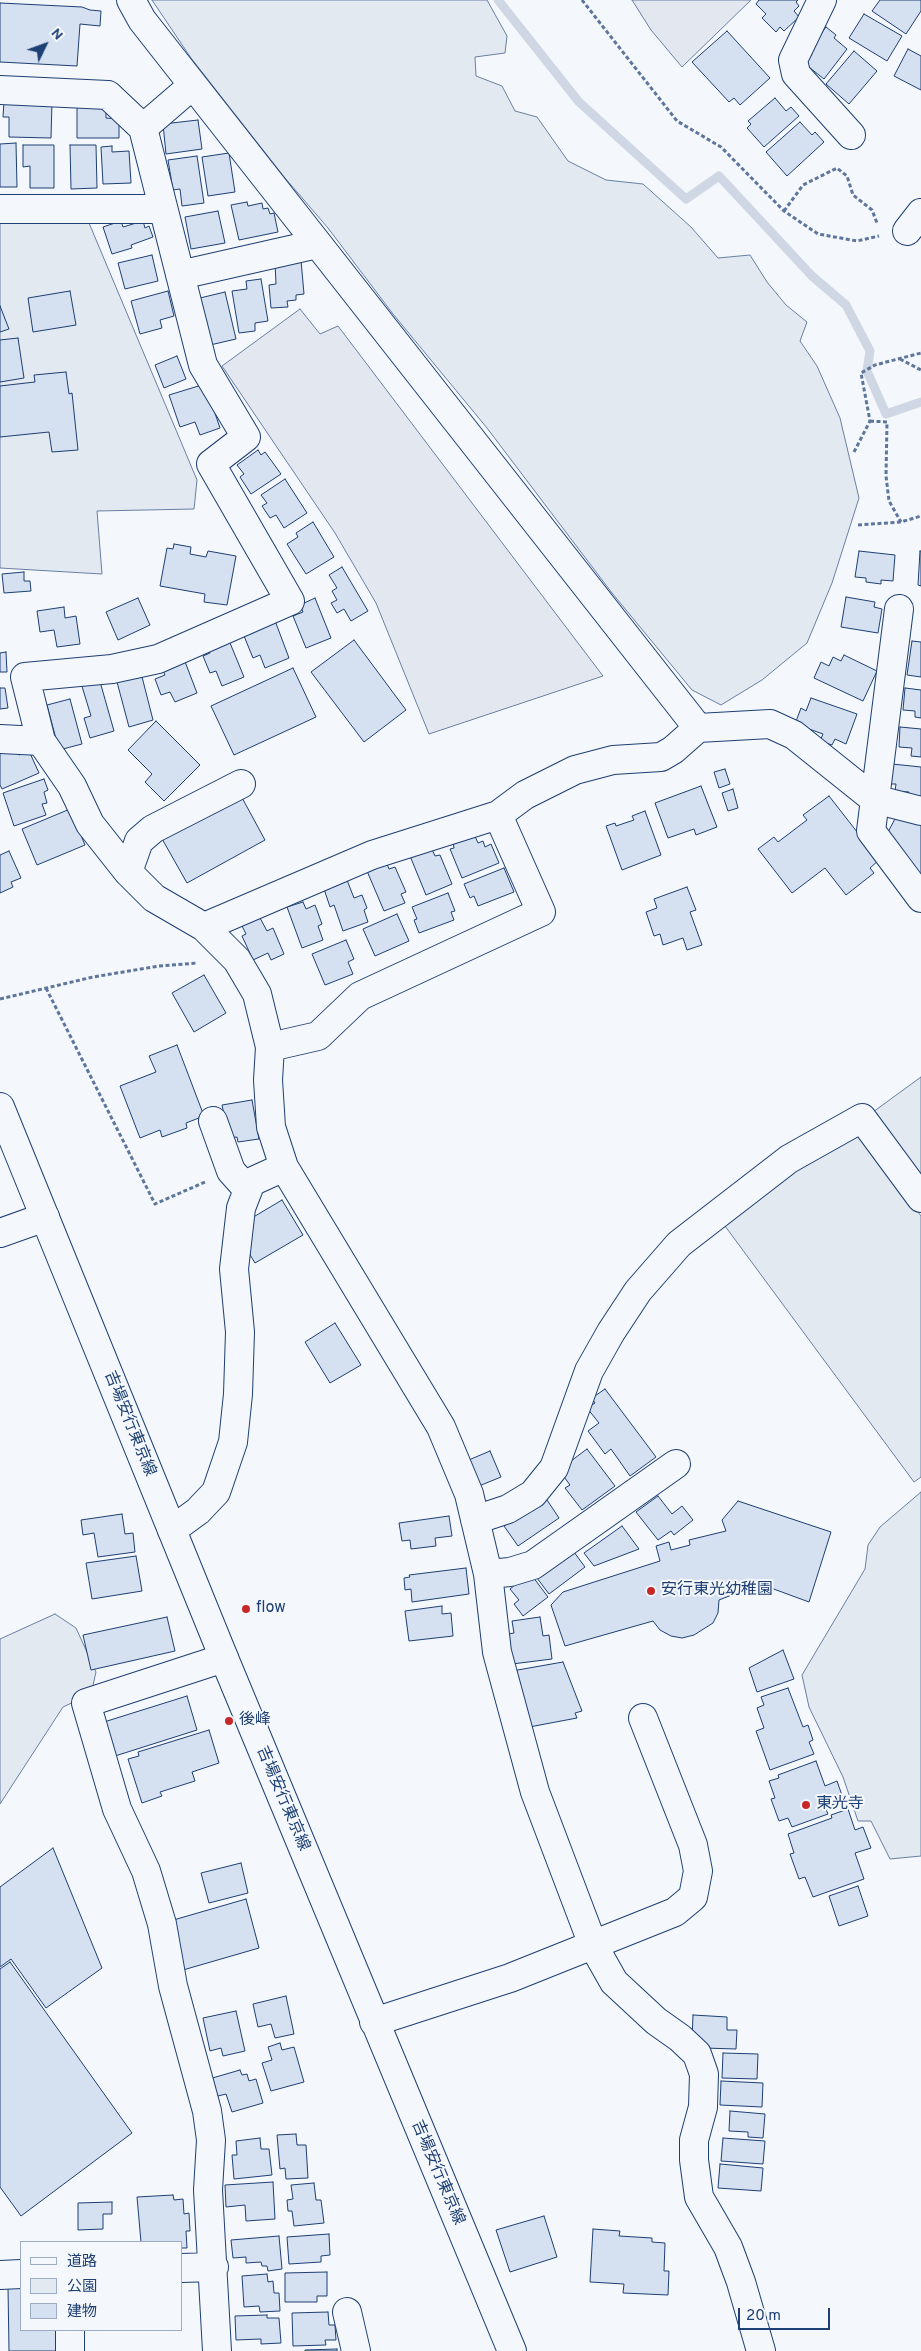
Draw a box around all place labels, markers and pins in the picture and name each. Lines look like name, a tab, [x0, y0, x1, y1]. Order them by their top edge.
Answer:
place label: 安行東光幼稚園	[661, 1581, 773, 1601]
marker: 安行東光幼稚園	[645, 1585, 657, 1597]
place label: flow	[256, 1599, 286, 1619]
marker: flow	[240, 1603, 252, 1615]
place label: 後峰	[239, 1711, 271, 1731]
marker: 後峰	[223, 1715, 235, 1727]
place label: 東光寺	[816, 1795, 864, 1815]
marker: 東光寺	[800, 1799, 812, 1811]

